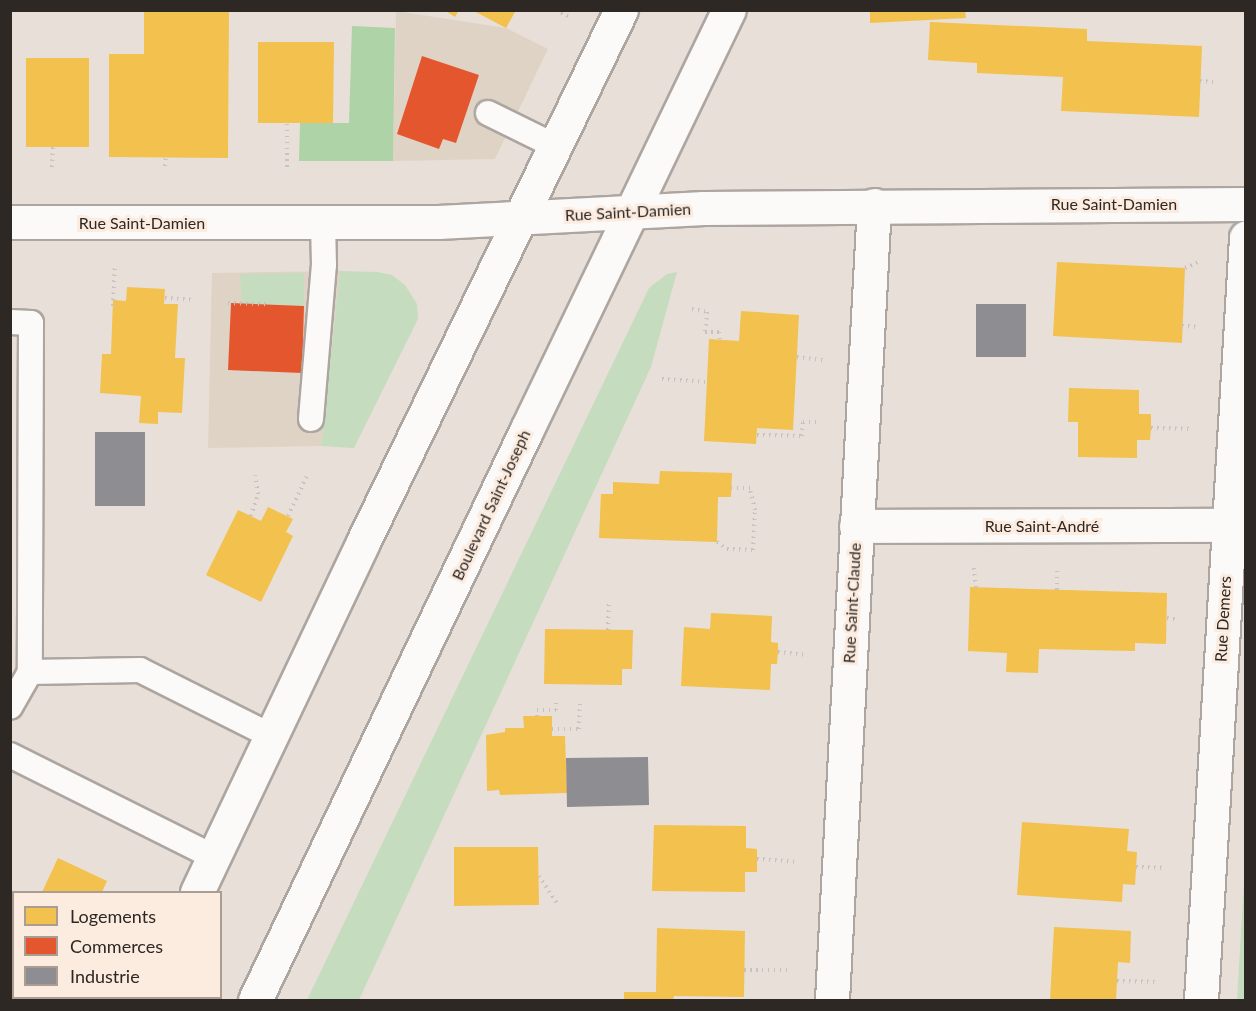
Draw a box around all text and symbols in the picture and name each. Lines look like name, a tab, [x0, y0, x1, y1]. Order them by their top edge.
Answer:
street label: Rue Saint-Damien	[1051, 194, 1177, 214]
street label: Rue Saint-Damien	[564, 199, 692, 225]
street label: Rue Saint-Damien	[79, 213, 205, 233]
street label: Boulevard Saint-Joseph	[448, 427, 534, 583]
street label: Rue Saint-André	[985, 516, 1099, 536]
street label: Rue Saint-Claude	[839, 542, 865, 664]
street label: Rue Demers	[1211, 576, 1235, 662]
legend	[12, 891, 222, 999]
text: Logements	[70, 905, 156, 927]
text: Commerces	[70, 935, 163, 957]
text: Industrie	[70, 965, 140, 987]

